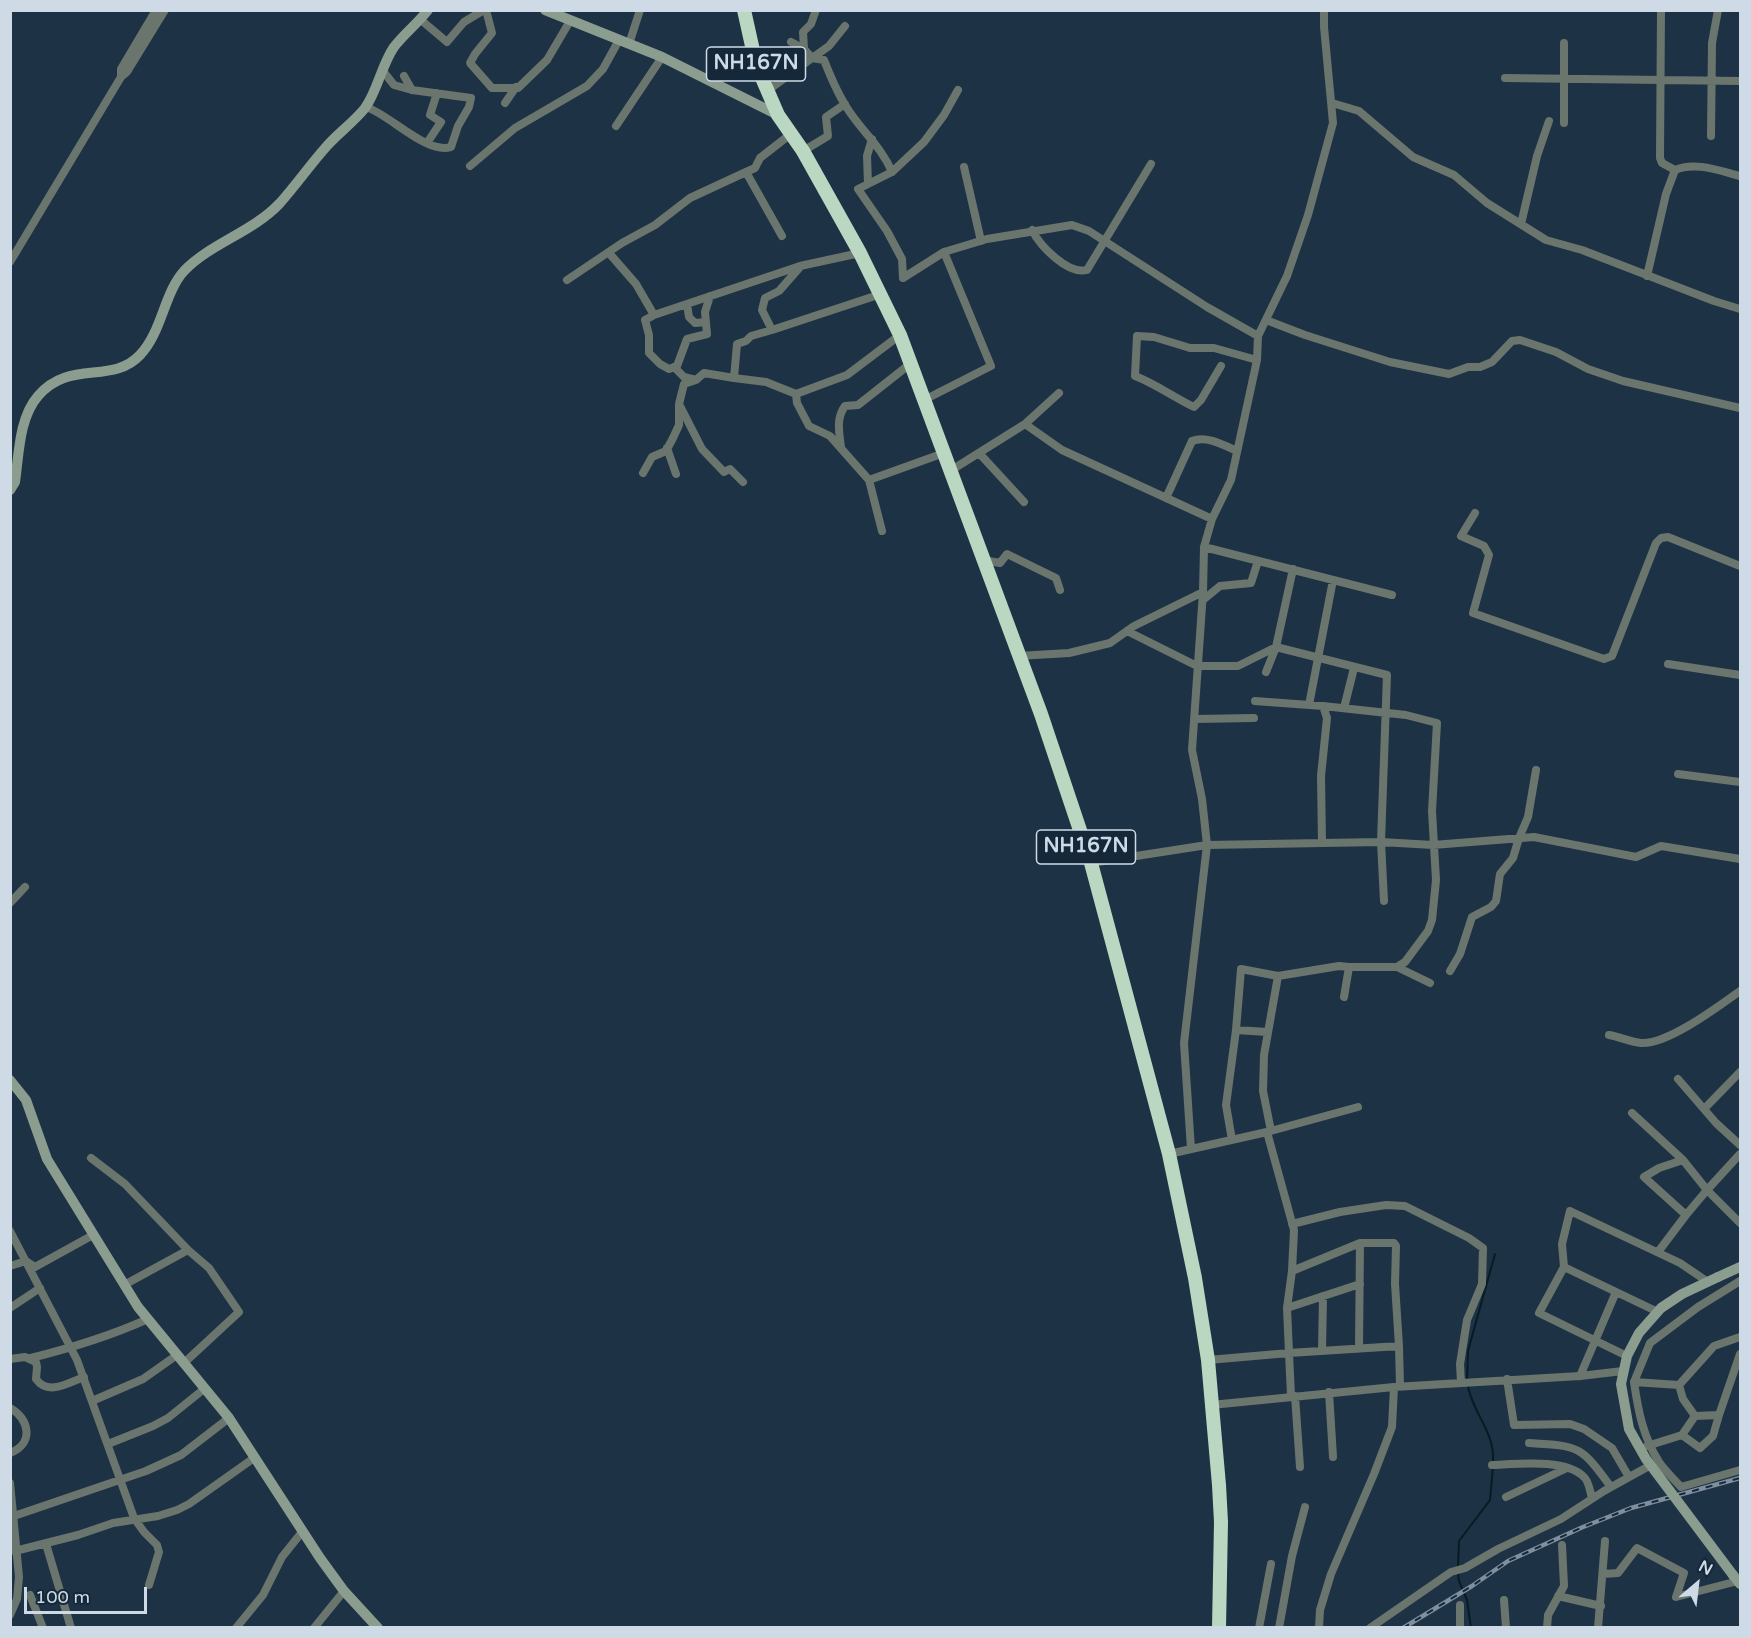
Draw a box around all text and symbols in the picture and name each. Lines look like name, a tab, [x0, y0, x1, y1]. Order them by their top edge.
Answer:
road number: NH167N	[706, 47, 806, 81]
road number: NH167N	[1036, 830, 1136, 864]
north arrow	[1667, 1554, 1727, 1614]
text: N	[1695, 1556, 1716, 1580]
scale bar	[27, 1575, 150, 1613]
text: 100 m	[35, 1586, 90, 1608]

